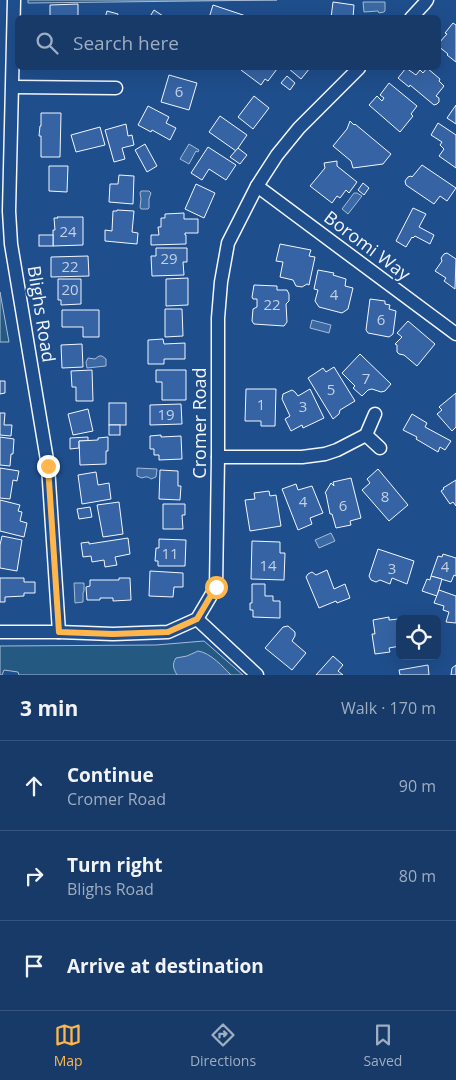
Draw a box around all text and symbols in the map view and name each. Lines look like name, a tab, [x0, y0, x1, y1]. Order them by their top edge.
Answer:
search box	[15, 15, 441, 70]
icon: search	[33, 29, 61, 57]
text: Search here	[73, 30, 179, 56]
house number: 6	[175, 81, 183, 101]
street label: Boromi Way	[320, 205, 416, 286]
house number: 24	[59, 221, 77, 241]
house number: 29	[160, 248, 178, 268]
house number: 22	[61, 256, 79, 276]
street label: Blighs Road	[22, 264, 61, 364]
house number: 20	[61, 279, 79, 299]
house number: 4	[330, 284, 339, 304]
house number: 22	[263, 294, 281, 314]
house number: 6	[377, 309, 385, 329]
street label: Cromer Road	[187, 367, 211, 479]
house number: 7	[362, 368, 370, 388]
house number: 5	[327, 379, 335, 399]
house number: 1	[257, 394, 265, 414]
house number: 3	[299, 396, 307, 416]
house number: 19	[157, 404, 175, 424]
route end	[37, 455, 60, 478]
house number: 8	[381, 486, 389, 506]
house number: 4	[299, 491, 308, 511]
house number: 6	[339, 495, 347, 515]
house number: 11	[161, 543, 179, 563]
house number: 14	[259, 555, 277, 575]
house number: 4	[441, 556, 450, 576]
house number: 3	[388, 558, 396, 578]
route start	[205, 576, 228, 599]
map controls	[396, 615, 441, 660]
button: locate	[396, 615, 441, 660]
text: 3 min	[20, 694, 78, 722]
text: Walk · 170 m	[341, 697, 436, 719]
text: Continue	[67, 762, 154, 788]
icon: ahead	[20, 772, 48, 800]
text: 90 m	[399, 775, 436, 797]
text: Cromer Road	[67, 788, 166, 810]
text: Turn right	[67, 852, 162, 878]
icon: right	[20, 862, 48, 890]
text: 80 m	[399, 865, 436, 887]
text: Blighs Road	[67, 878, 154, 900]
icon: arrive	[20, 952, 48, 980]
text: Arrive at destination	[67, 953, 264, 979]
tab: Map	[54, 1021, 83, 1070]
tab: Directions	[190, 1021, 256, 1070]
tab: Saved	[363, 1021, 402, 1070]

